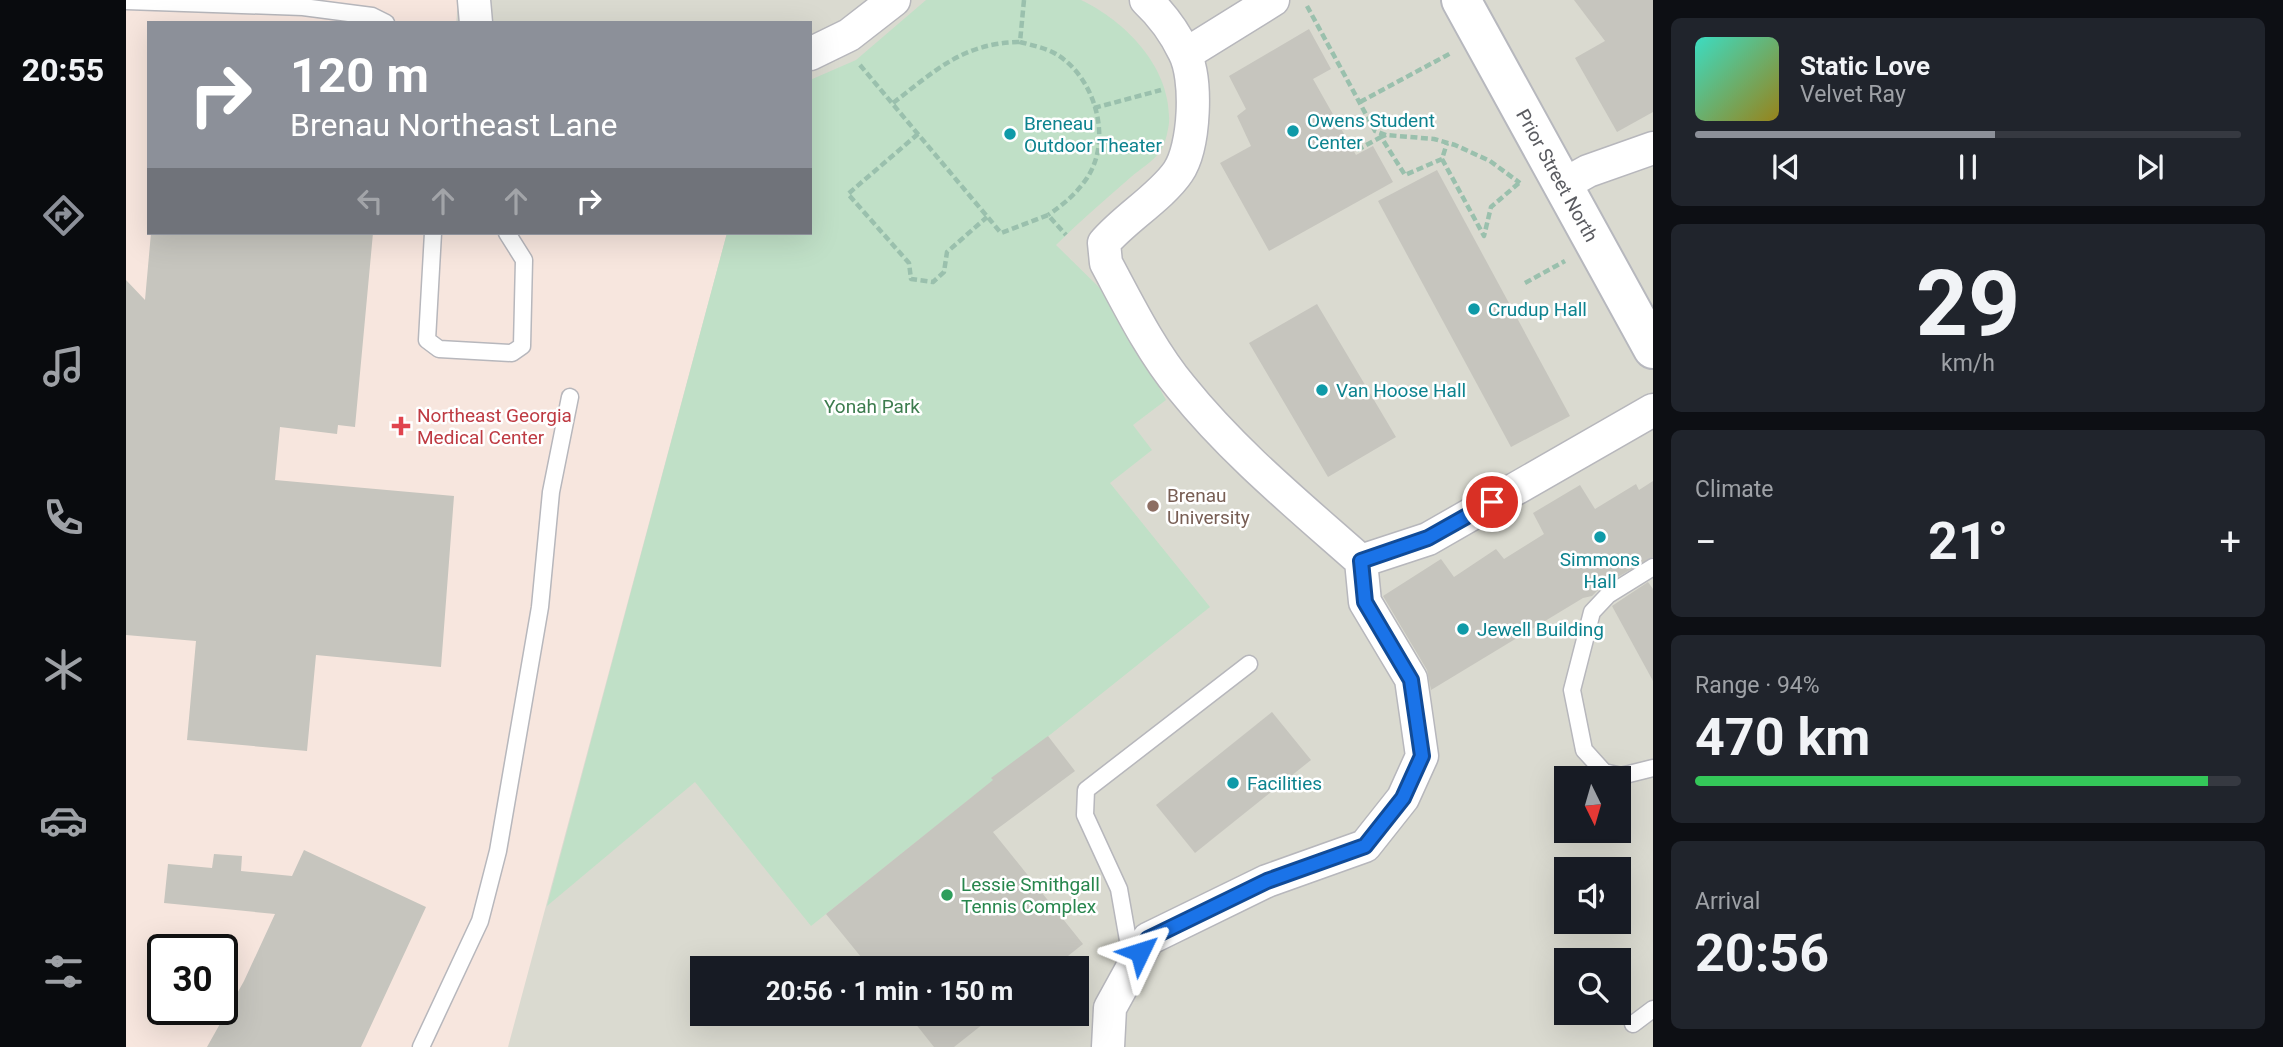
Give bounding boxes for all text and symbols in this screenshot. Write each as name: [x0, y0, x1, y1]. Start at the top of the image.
text: 120 m: [290, 47, 429, 104]
icon: right: [175, 49, 266, 140]
text: 20:55: [22, 51, 104, 89]
text: Static Love: [1800, 51, 1930, 81]
text: Velvet Ray: [1800, 81, 1906, 108]
street label: Prior Street North: [1511, 105, 1603, 246]
text: Brenau Northeast Lane: [290, 106, 617, 144]
place label: Owens Student Center: [1307, 109, 1435, 154]
place label: Breneau Outdoor Theater: [1024, 112, 1162, 157]
marker: Owens Student Center: [1285, 123, 1301, 139]
marker: Breneau Outdoor Theater: [1002, 126, 1018, 142]
icon: previous: [1767, 148, 1805, 186]
icon: pause: [1949, 148, 1987, 186]
icon: next: [2131, 148, 2169, 186]
icon: left: [351, 182, 389, 220]
icon: ahead: [424, 182, 462, 220]
icon: ahead: [497, 182, 535, 220]
icon: right: [570, 182, 608, 220]
icon: directions: [39, 191, 88, 240]
text: 29: [1916, 251, 2020, 357]
place label: Crudup Hall: [1488, 298, 1587, 321]
marker: Crudup Hall: [1466, 301, 1482, 317]
icon: music: [39, 342, 88, 391]
text: km/h: [1941, 350, 1995, 377]
place label: Van Hoose Hall: [1336, 379, 1466, 402]
marker: Van Hoose Hall: [1314, 382, 1330, 398]
park label: Yonah Park: [824, 395, 920, 418]
place label: Northeast Georgia Medical Center: [417, 404, 572, 449]
marker: Northeast Georgia Medical Center: [391, 416, 411, 436]
pin: [1462, 472, 1522, 532]
text: Climate: [1695, 476, 1774, 503]
icon: arrive: [1473, 483, 1511, 521]
place label: Brenau University: [1167, 484, 1250, 529]
icon: phone: [39, 493, 88, 542]
marker: Brenau University: [1145, 498, 1161, 514]
text: 21°: [1928, 511, 2008, 572]
text: −: [1695, 520, 1717, 564]
text: +: [2219, 520, 2241, 564]
marker: Simmons Hall: [1592, 529, 1608, 545]
place label: Simmons Hall: [1560, 548, 1640, 593]
place label: Jewell Building: [1477, 618, 1604, 641]
marker: Jewell Building: [1455, 621, 1471, 637]
icon: climate: [39, 645, 88, 694]
text: Range · 94%: [1695, 672, 1820, 699]
text: 470 km: [1695, 707, 1870, 768]
north arrow: [1554, 766, 1631, 844]
map controls: [1554, 766, 1631, 1025]
place label: Facilities: [1247, 772, 1322, 795]
marker: Facilities: [1225, 775, 1241, 791]
icon: car: [39, 796, 88, 845]
button: sound: [1554, 857, 1631, 934]
place label: Lessie Smithgall Tennis Complex: [961, 873, 1100, 918]
marker: Lessie Smithgall Tennis Complex: [939, 887, 955, 903]
text: Arrival: [1695, 888, 1760, 915]
position arrow: [1103, 915, 1177, 989]
text: 20:56: [1695, 923, 1829, 984]
speed limit sign: 30: [147, 934, 238, 1025]
icon: filters: [39, 947, 88, 996]
button: search: [1554, 948, 1631, 1025]
text: 20:56 · 1 min · 150 m: [766, 976, 1013, 1006]

